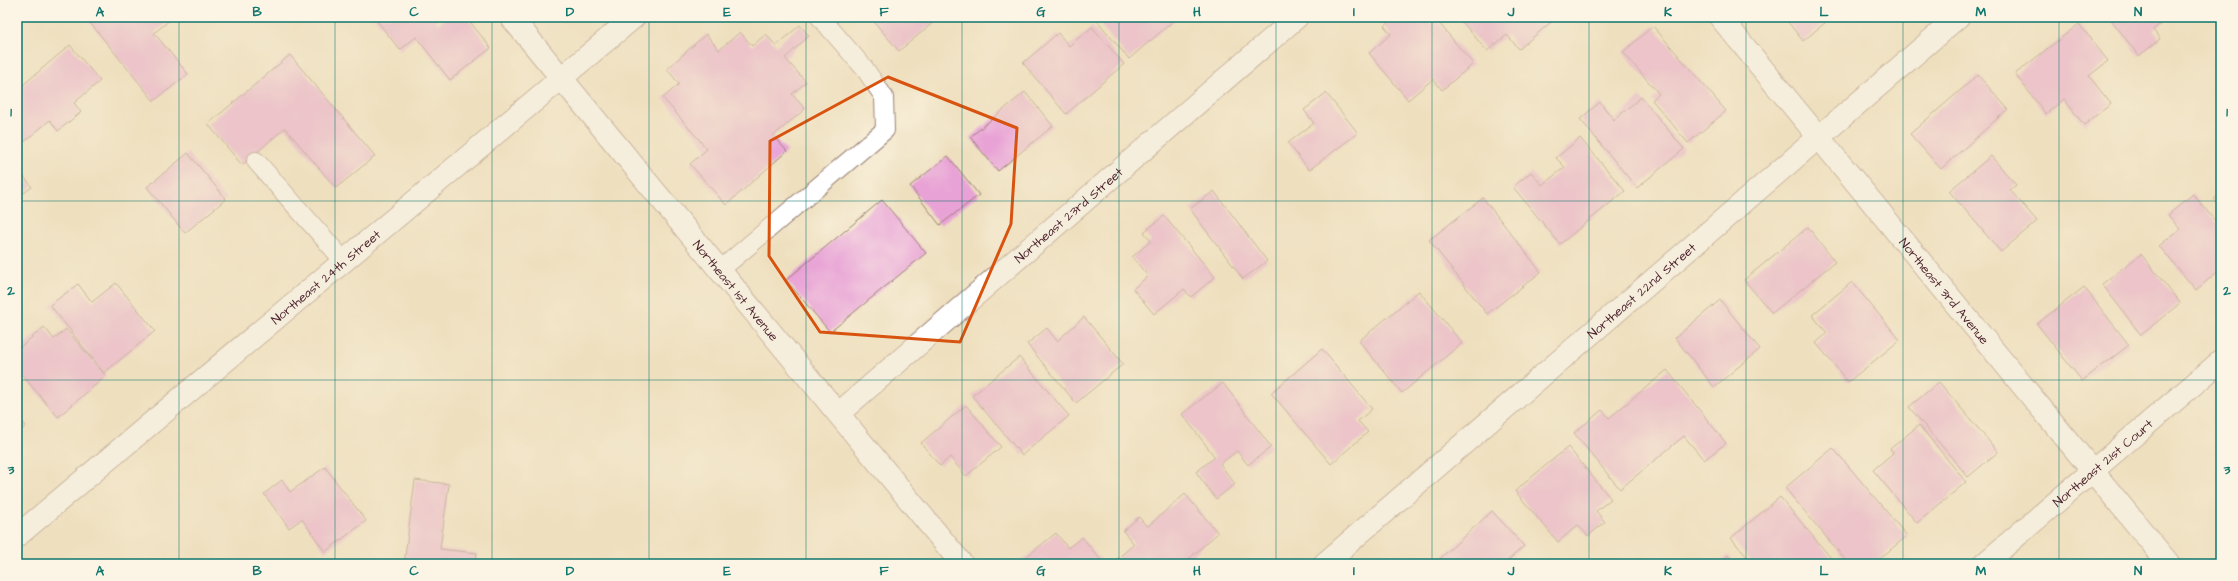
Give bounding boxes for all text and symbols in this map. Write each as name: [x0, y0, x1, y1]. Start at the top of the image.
text: A: [96, 3, 105, 21]
text: B: [252, 3, 262, 21]
text: C: [409, 3, 419, 21]
text: D: [566, 3, 575, 21]
text: E: [723, 3, 731, 21]
text: F: [879, 3, 889, 21]
text: G: [1036, 3, 1046, 21]
text: H: [1193, 3, 1201, 21]
text: I: [1353, 3, 1355, 21]
text: J: [1507, 3, 1515, 21]
text: K: [1664, 3, 1672, 21]
text: L: [1819, 3, 1829, 21]
text: M: [1976, 3, 1987, 21]
text: N: [2134, 3, 2142, 21]
text: 1: [10, 103, 12, 121]
text: 1: [2226, 103, 2228, 121]
street label: Northeast 23rd Street: [1011, 163, 1128, 268]
street label: Northeast 24th Street: [267, 225, 385, 329]
street label: Northeast 3rd Avenue: [1895, 234, 1993, 348]
street label: Northeast 1st Avenue: [688, 236, 782, 345]
street label: Northeast 22nd Street: [1584, 239, 1701, 343]
text: 2: [6, 282, 15, 300]
text: 2: [2222, 282, 2231, 300]
street label: Northeast 21st Court: [2049, 415, 2158, 511]
text: 3: [7, 461, 15, 479]
text: 3: [2223, 461, 2231, 479]
text: A: [96, 562, 105, 580]
text: B: [252, 562, 262, 580]
text: C: [409, 562, 419, 580]
text: D: [566, 562, 575, 580]
text: E: [723, 562, 731, 580]
text: F: [879, 562, 889, 580]
text: G: [1036, 562, 1046, 580]
text: H: [1193, 562, 1201, 580]
text: I: [1353, 562, 1355, 580]
text: J: [1507, 562, 1515, 580]
text: K: [1664, 562, 1672, 580]
text: L: [1819, 562, 1829, 580]
text: M: [1976, 562, 1987, 580]
text: N: [2134, 562, 2142, 580]

